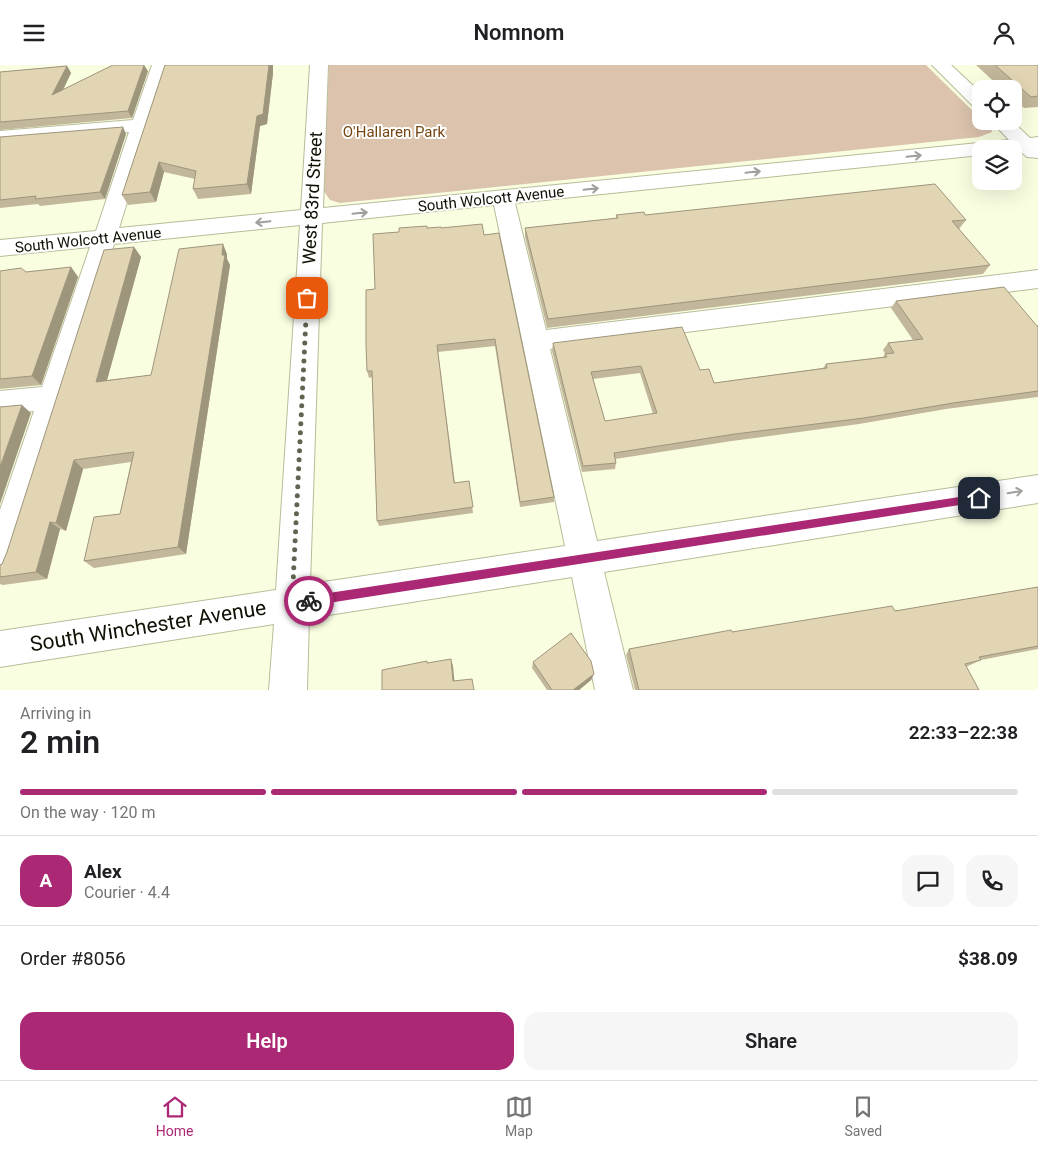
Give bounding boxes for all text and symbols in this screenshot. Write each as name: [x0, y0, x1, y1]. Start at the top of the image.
icon: menu: [20, 19, 48, 47]
icon: person: [990, 19, 1018, 47]
text: Nomnom: [474, 20, 564, 45]
map controls: [972, 80, 1022, 190]
button: locate: [972, 80, 1022, 130]
park label: O'Hallaren Park: [343, 123, 446, 141]
street label: West 83rd Street: [298, 131, 326, 265]
button: layers: [972, 140, 1022, 190]
one-way arrow: [906, 151, 922, 161]
one-way arrow: [745, 168, 761, 177]
street label: South Wolcott Avenue: [417, 182, 565, 216]
one-way arrow: [583, 184, 599, 194]
one-way arrow: [352, 208, 368, 217]
one-way arrow: [255, 217, 271, 227]
street label: South Wolcott Avenue: [14, 223, 162, 257]
pin: [286, 277, 328, 319]
icon: bag: [293, 284, 321, 312]
pin: [958, 477, 1000, 519]
icon: home: [965, 484, 993, 512]
one-way arrow: [1007, 487, 1023, 497]
courier: [284, 576, 334, 626]
icon: bike: [295, 587, 323, 615]
street label: South Winchester Avenue: [28, 595, 268, 657]
text: Arriving in: [20, 704, 91, 723]
text: 22:33–22:38: [909, 721, 1018, 744]
text: 2 min: [20, 723, 100, 761]
text: On the way · 120 m: [20, 803, 156, 822]
button: chat: [902, 855, 954, 907]
button: phone: [966, 855, 1018, 907]
text: Alex: [84, 860, 122, 883]
text: A: [40, 869, 52, 892]
text: Courier · 4.4: [84, 883, 170, 902]
text: Order #8056: [20, 947, 126, 970]
text: $38.09: [958, 947, 1018, 970]
button: Help: [20, 1012, 514, 1070]
button: Share: [524, 1012, 1018, 1070]
tab: Home: [156, 1093, 193, 1139]
tab: Map: [505, 1093, 533, 1139]
tab: Saved: [844, 1093, 882, 1139]

